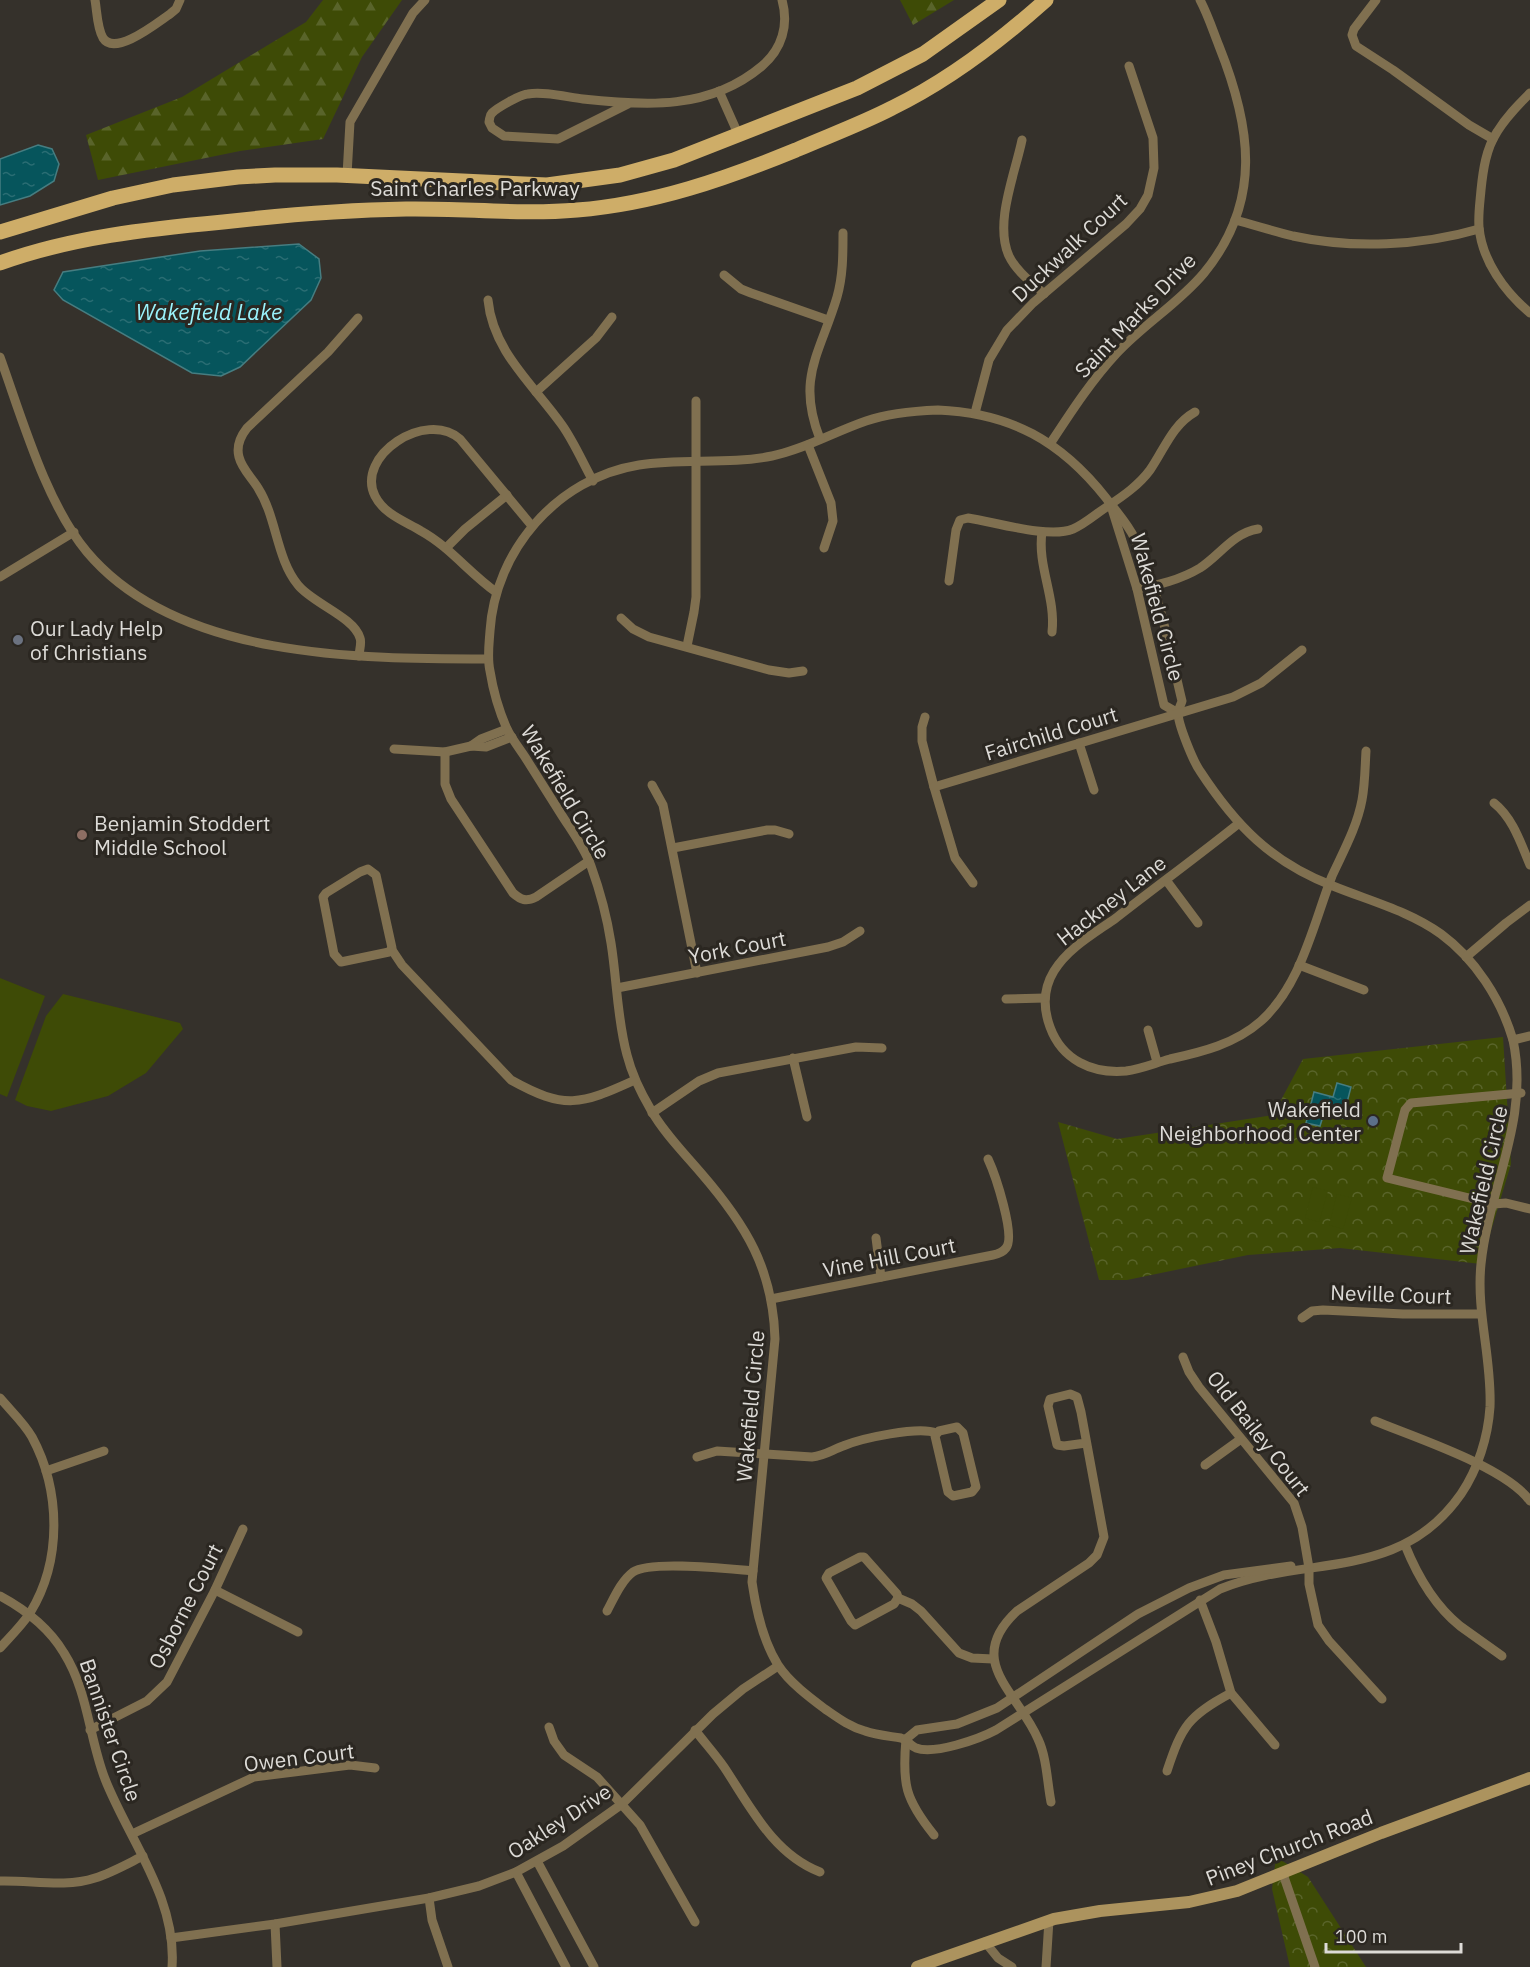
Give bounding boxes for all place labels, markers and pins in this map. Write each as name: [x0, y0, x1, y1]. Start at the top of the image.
place label: Our Lady Help of Christians: [30, 614, 163, 666]
marker: Our Lady Help of Christians: [11, 633, 25, 647]
place label: Benjamin Stoddert Middle School: [94, 809, 270, 861]
marker: Benjamin Stoddert Middle School: [75, 828, 89, 842]
place label: Wakefield Neighborhood Center: [1159, 1095, 1361, 1147]
marker: Wakefield Neighborhood Center: [1366, 1114, 1380, 1128]

